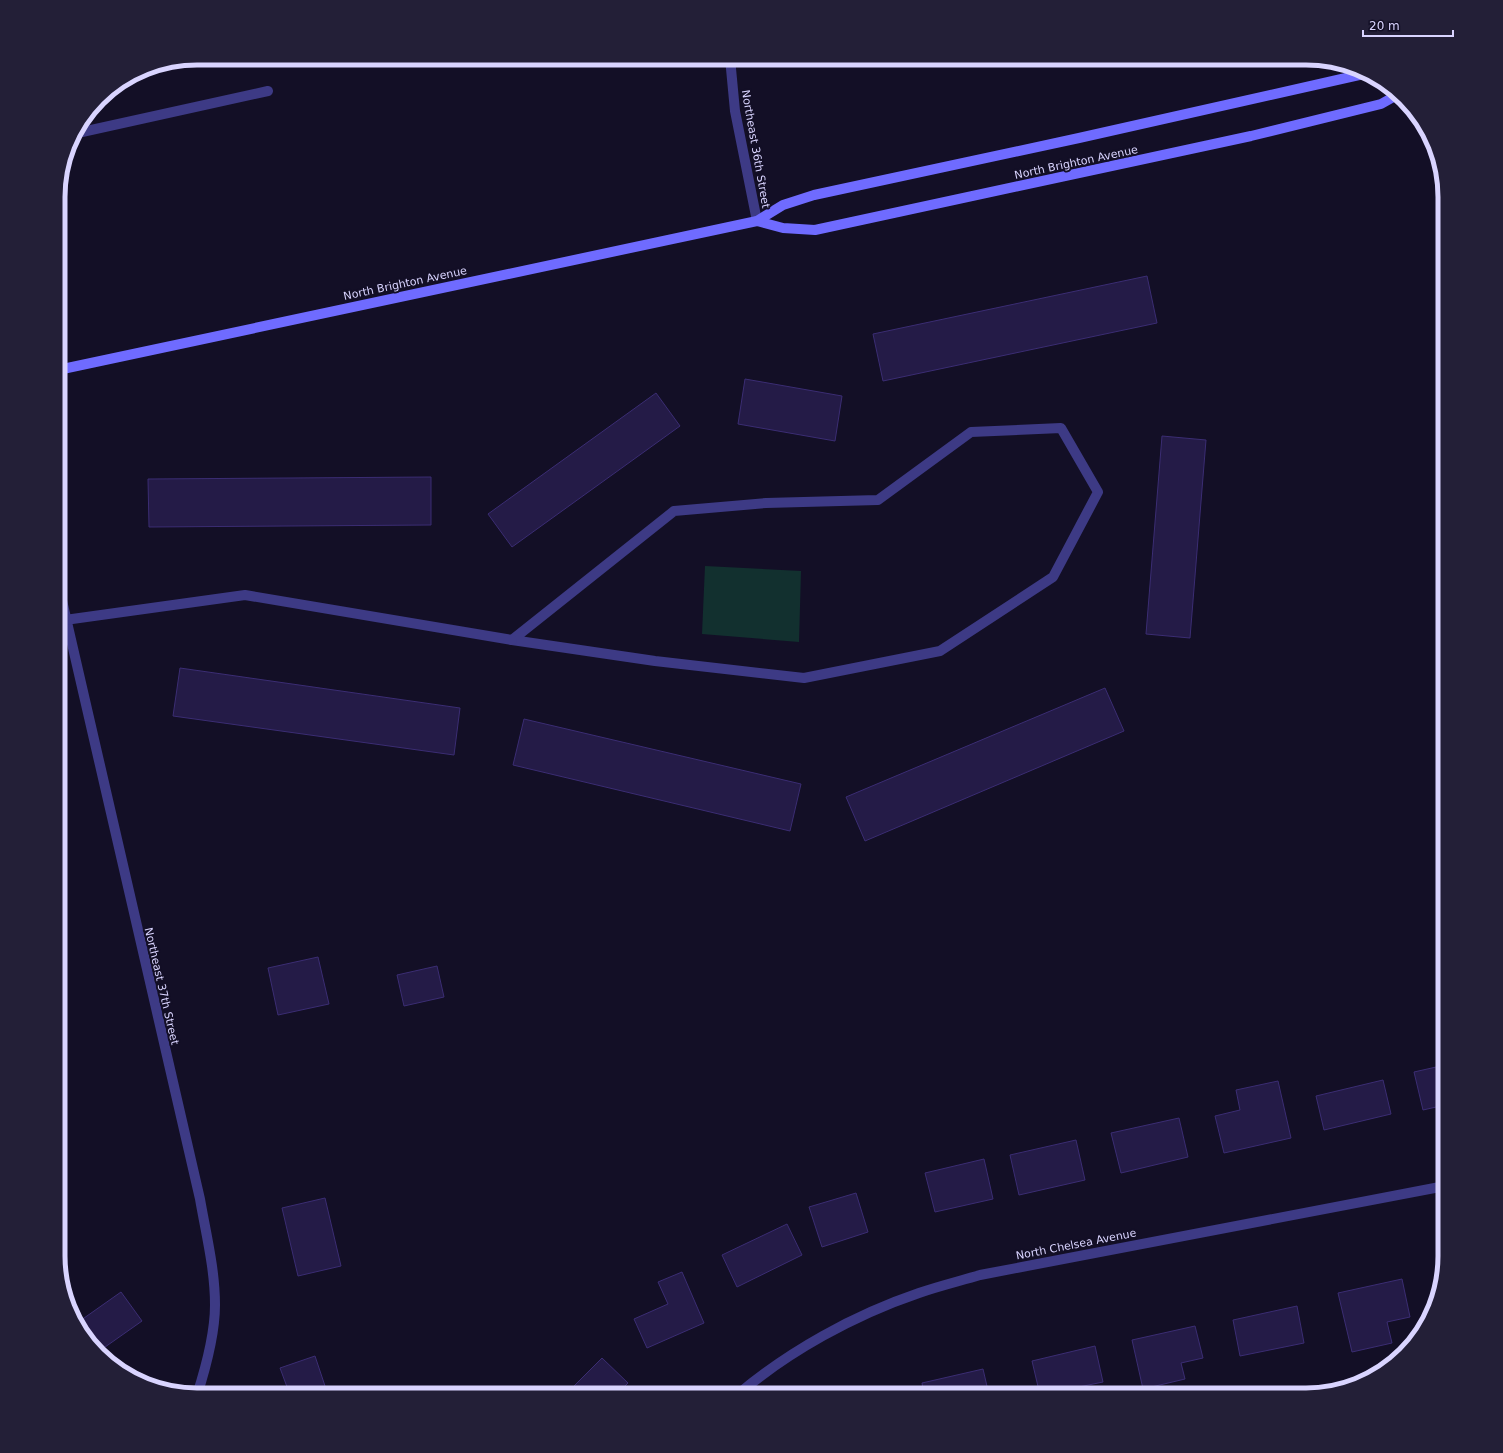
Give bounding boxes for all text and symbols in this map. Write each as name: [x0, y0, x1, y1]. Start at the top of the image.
scale bar: [1363, 12, 1453, 38]
text: 20 m: [1369, 19, 1400, 33]
street label: Northeast 36th Street: [739, 89, 772, 210]
street label: North Brighton Avenue: [1013, 143, 1139, 182]
street label: North Brighton Avenue: [342, 264, 468, 303]
street label: Northeast 37th Street: [142, 926, 181, 1047]
street label: North Chelsea Avenue: [1015, 1226, 1138, 1263]

